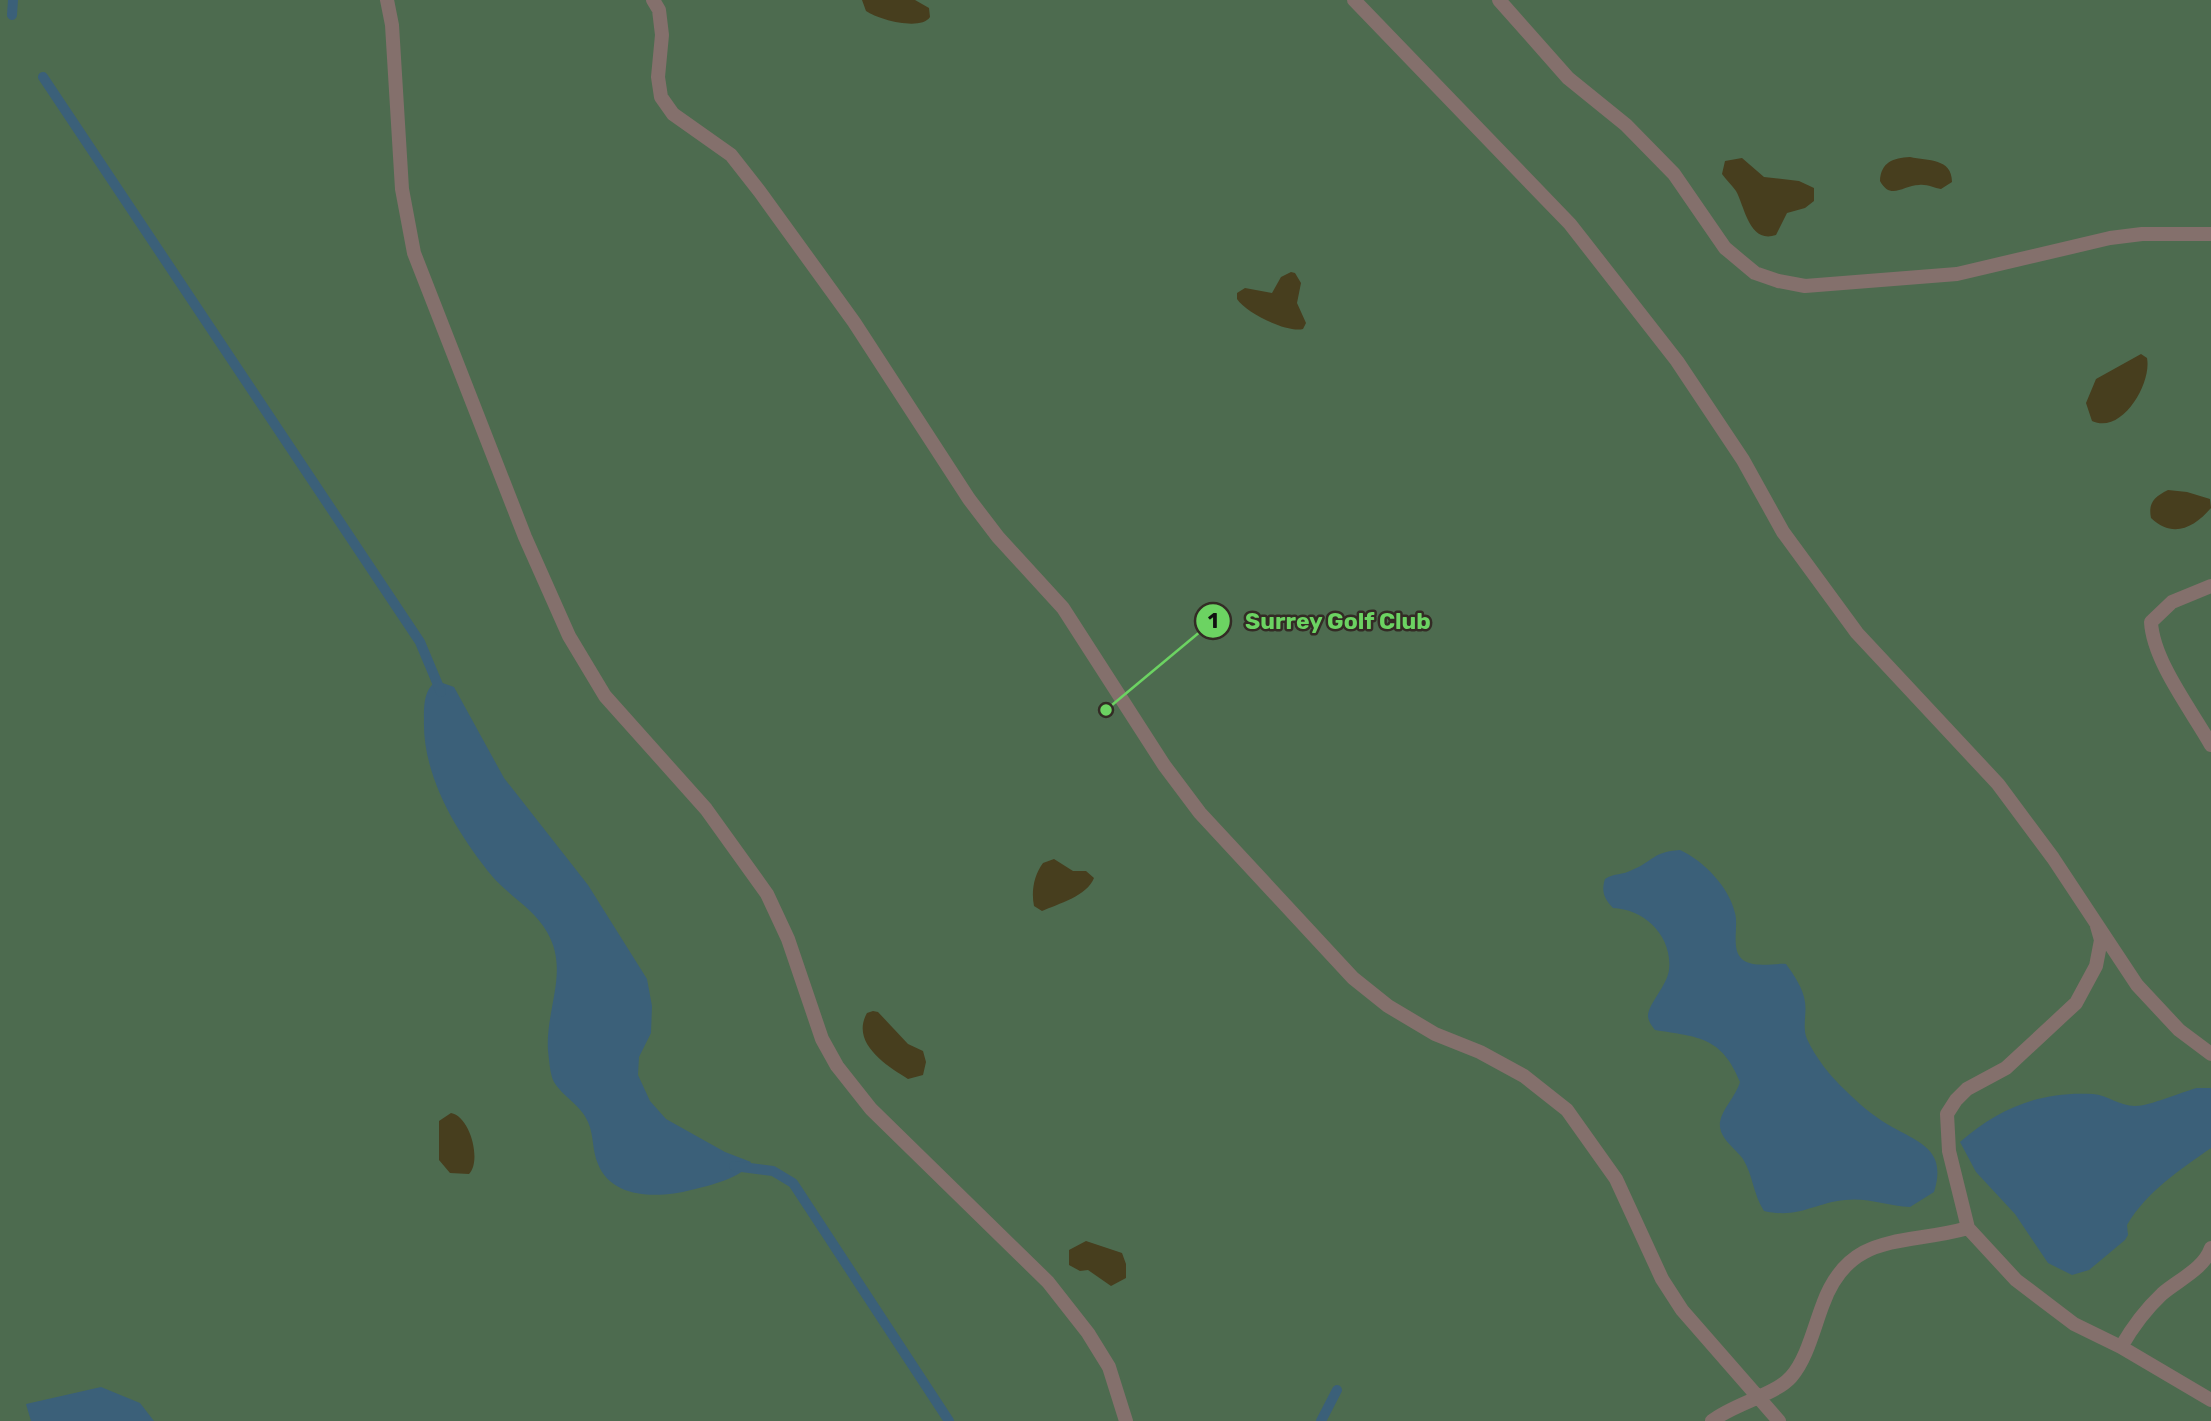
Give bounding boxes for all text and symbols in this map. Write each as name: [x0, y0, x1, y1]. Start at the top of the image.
callout: Surrey Golf Club: [1195, 599, 1445, 643]
text: Surrey Golf Club: [1245, 607, 1431, 635]
text: 1: [1208, 608, 1218, 633]

